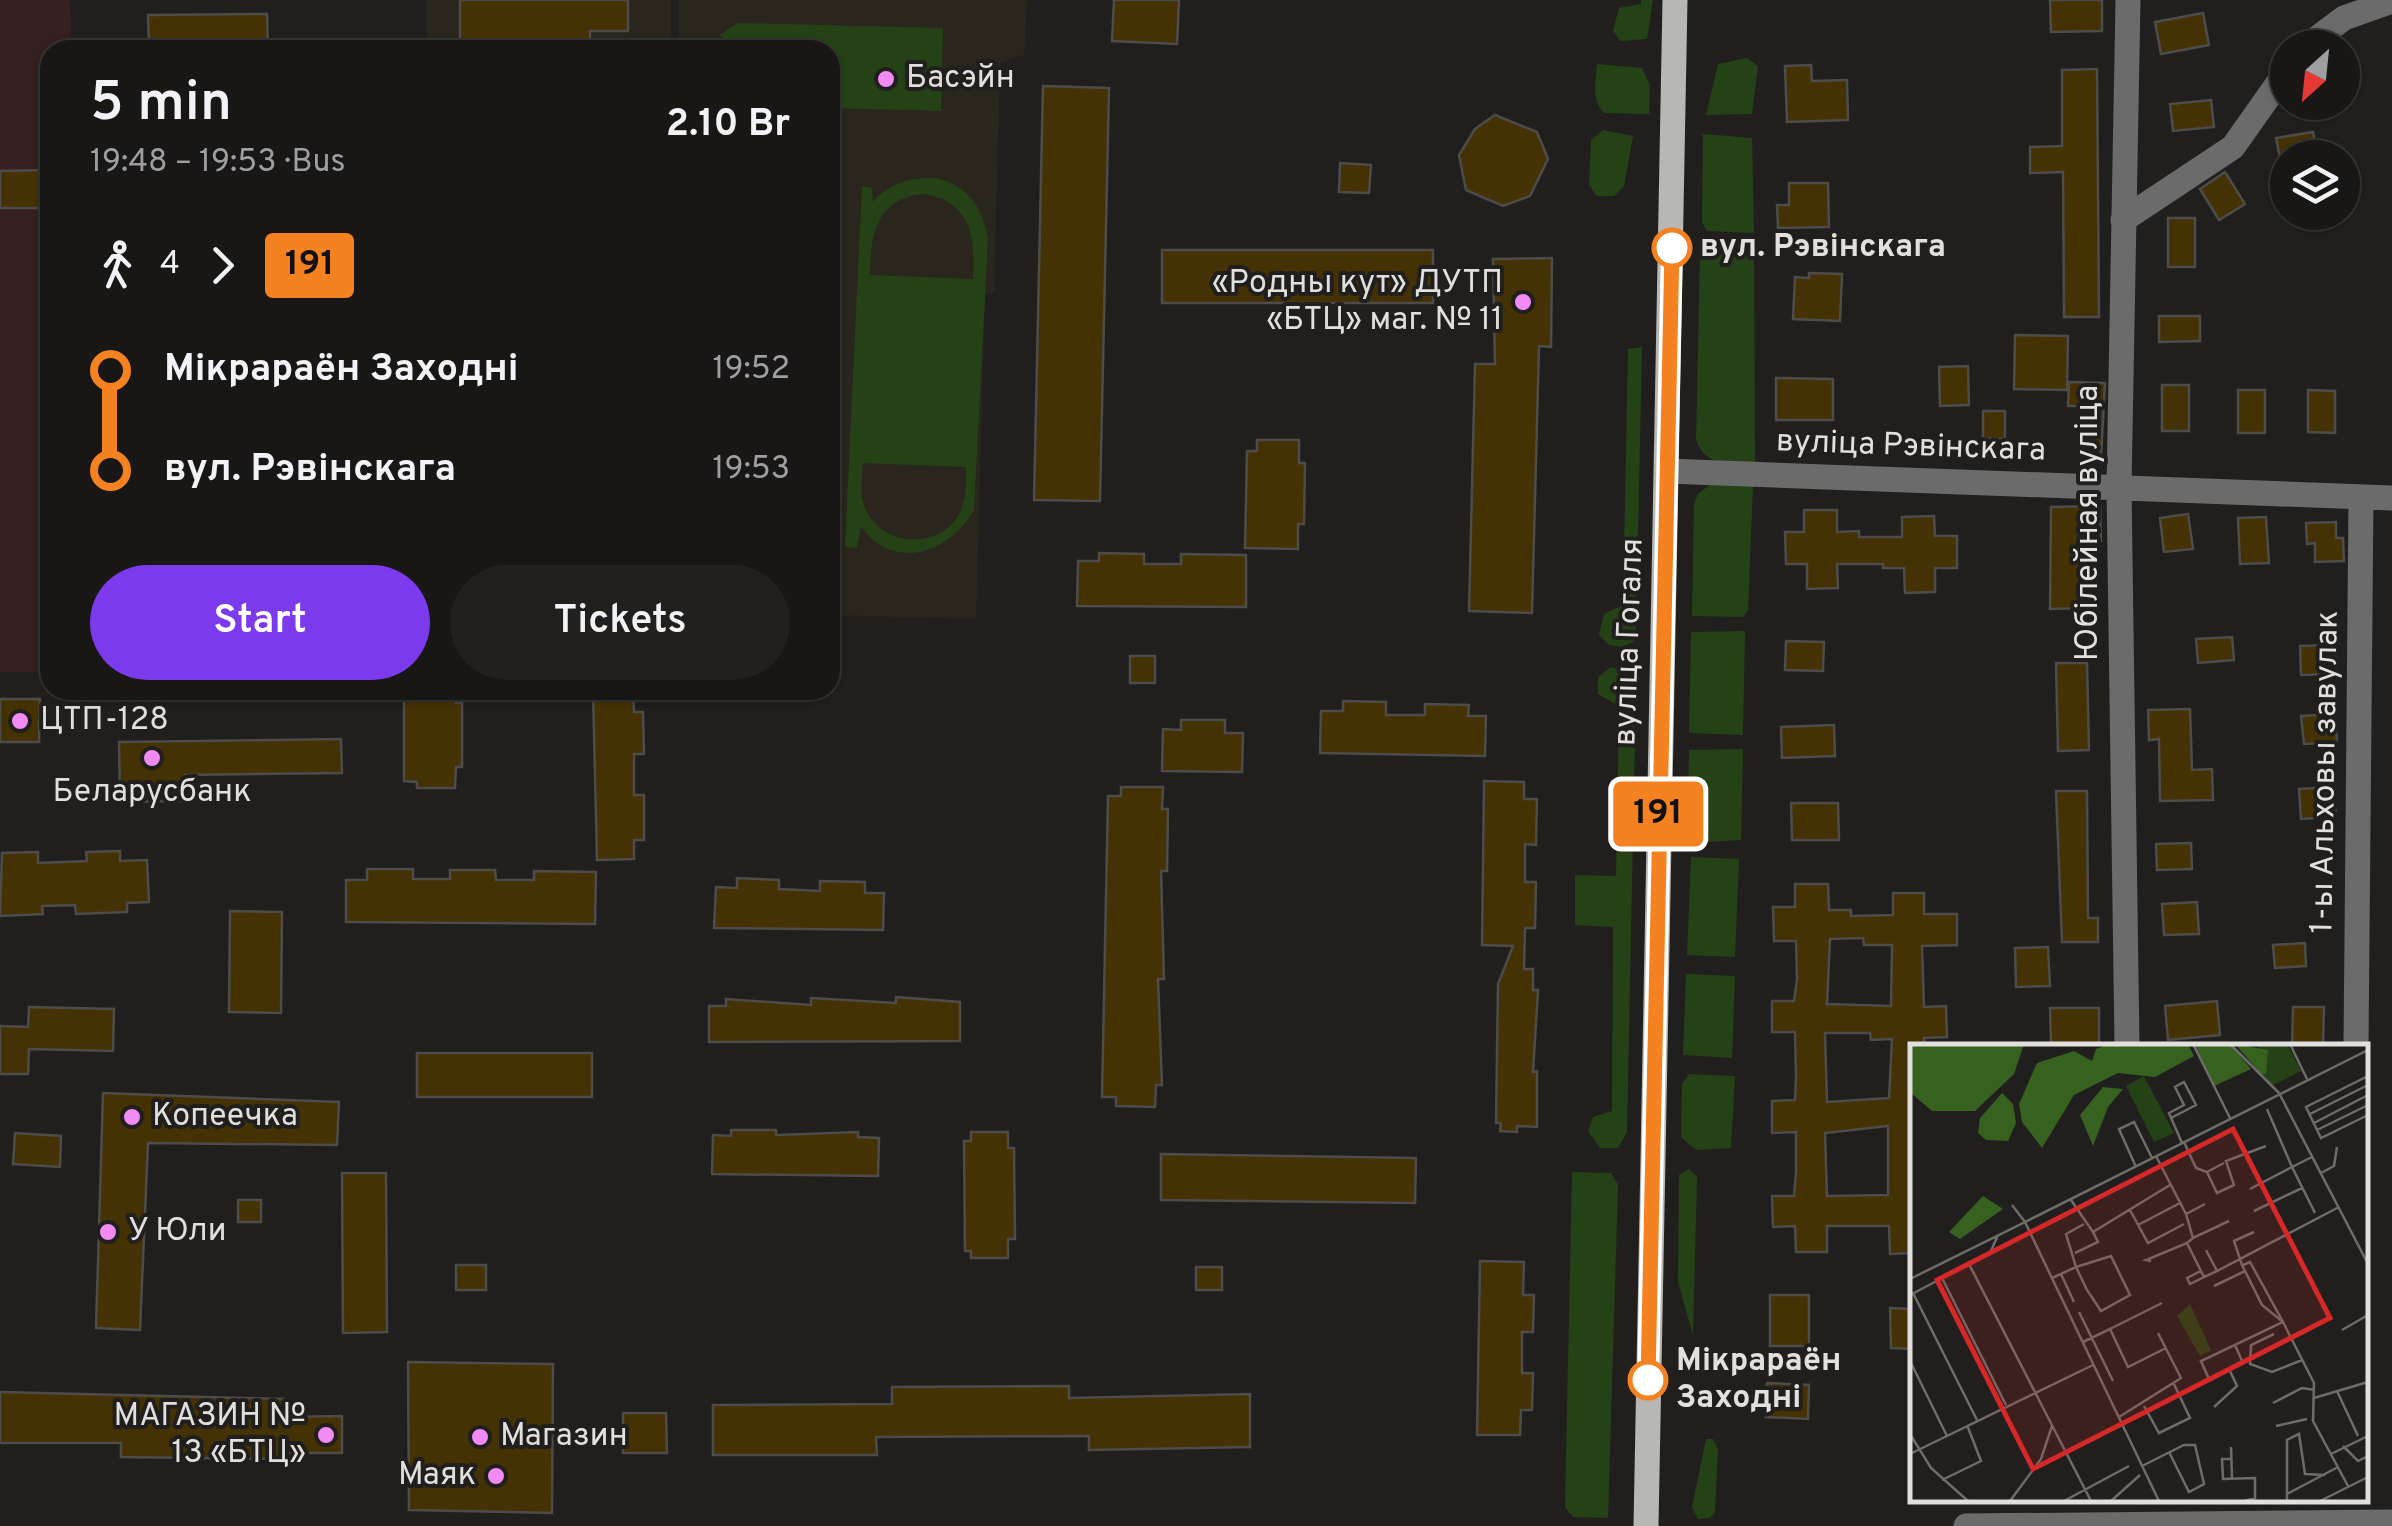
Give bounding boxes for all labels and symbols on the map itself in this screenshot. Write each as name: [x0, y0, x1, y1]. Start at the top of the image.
north arrow: [2270, 30, 2360, 120]
place label: Басэйн: [906, 59, 1015, 99]
marker: Басэйн: [875, 68, 897, 90]
place label: вул. Рэвінскага: [1700, 228, 1946, 268]
marker: вул. Рэвінскага: [1653, 229, 1691, 267]
place label: «Родны кут» ДУТП «БТЦ» маг. № 11: [1212, 264, 1503, 341]
marker: «Родны кут» ДУТП «БТЦ» маг. № 11: [1512, 291, 1534, 313]
street label: Юбілейная вуліца: [2069, 385, 2109, 661]
street label: вуліца Рэвінскага: [1775, 422, 2047, 472]
street label: вуліца Гогаля: [1606, 537, 1654, 747]
street label: 1-ы Альховы завулак: [2303, 610, 2349, 934]
place label: ЦТП-128: [40, 701, 169, 741]
marker: ЦТП-128: [9, 710, 31, 732]
marker: Беларусбанк: [141, 747, 163, 769]
place label: Беларусбанк: [53, 773, 251, 813]
line badge: 191: [1600, 782, 1716, 846]
inset map: [1910, 1044, 2367, 1501]
place label: Копеечка: [152, 1097, 298, 1137]
marker: Копеечка: [121, 1106, 143, 1128]
place label: У Юли: [128, 1212, 227, 1252]
marker: У Юли: [97, 1221, 119, 1243]
place label: Мікрараён Заходні: [1676, 1342, 1841, 1419]
marker: Мікрараён Заходні: [1629, 1361, 1667, 1399]
place label: МАГАЗИН № 13 «БТЦ»: [114, 1397, 306, 1474]
place label: Магазин: [500, 1417, 628, 1457]
marker: МАГАЗИН № 13 «БТЦ»: [315, 1424, 337, 1446]
marker: Магазин: [469, 1426, 491, 1448]
place label: Маяк: [398, 1456, 476, 1496]
marker: Маяк: [485, 1465, 507, 1487]

